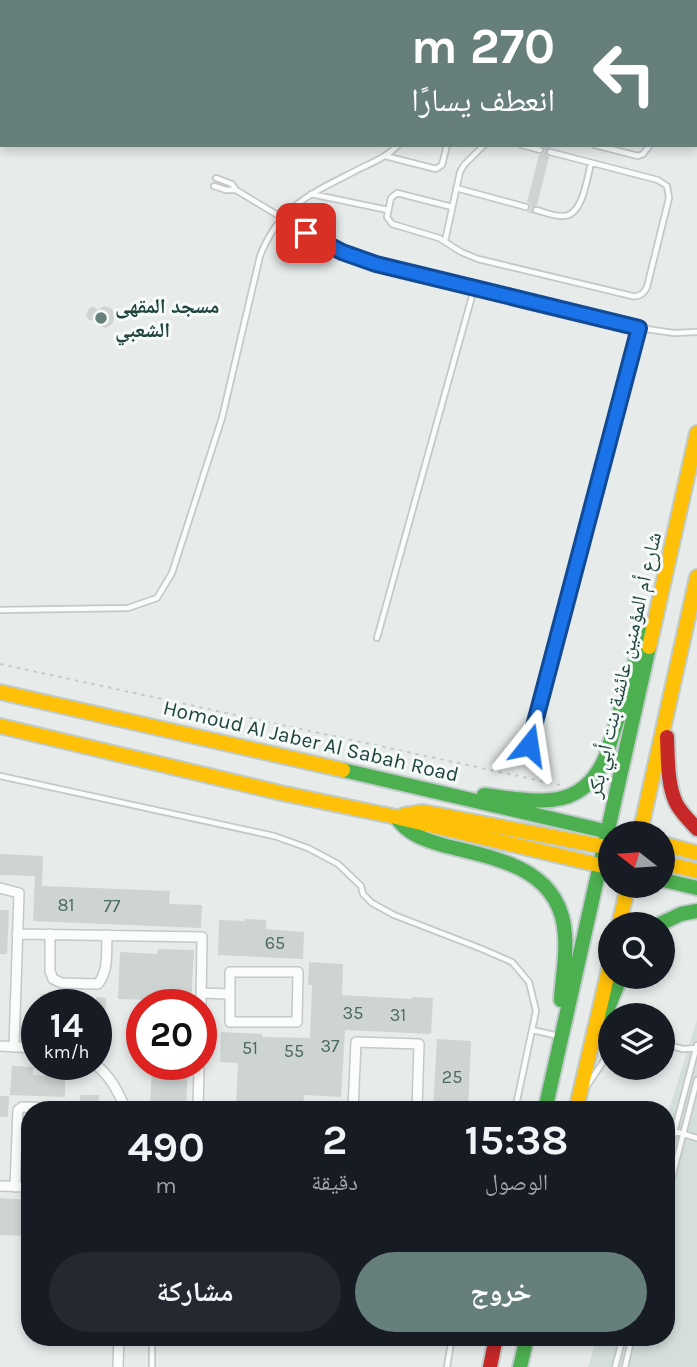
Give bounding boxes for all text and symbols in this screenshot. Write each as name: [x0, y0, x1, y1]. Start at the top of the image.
text: 270 m: [411, 18, 555, 75]
icon: left: [579, 28, 670, 119]
text: انعطف يسارًا: [411, 82, 555, 119]
pin: [276, 203, 336, 263]
icon: arrive: [287, 214, 325, 252]
place label: مسجد المقهى الشعبي: [115, 294, 220, 346]
marker: مسجد المقهى الشعبي: [93, 310, 109, 326]
street label: شارع أم المؤمنين عائشة بنت أبي بكر: [581, 530, 670, 802]
street label: Homoud Al Jaber Al Sabah Road: [161, 695, 461, 787]
position arrow: [492, 708, 566, 782]
north arrow: [598, 821, 676, 898]
map controls: [598, 821, 675, 1080]
house number: 81: [57, 894, 75, 916]
house number: 77: [104, 895, 121, 917]
button: search: [598, 912, 675, 989]
house number: 65: [265, 932, 285, 954]
speed limit sign: 20: [126, 989, 217, 1080]
house number: 35: [343, 1002, 363, 1024]
button: layers: [598, 1003, 675, 1080]
house number: 31: [390, 1004, 406, 1026]
text: 14: [50, 1005, 83, 1046]
house number: 37: [320, 1035, 340, 1057]
house number: 51: [242, 1037, 258, 1059]
house number: 55: [284, 1040, 304, 1062]
text: km/h: [44, 1041, 89, 1063]
house number: 25: [442, 1066, 462, 1088]
text: 2: [322, 1115, 347, 1165]
text: 15:38: [464, 1115, 569, 1165]
text: 490: [128, 1122, 205, 1172]
text: دقيقة: [311, 1169, 358, 1196]
text: الوصول: [485, 1169, 548, 1196]
text: m: [155, 1172, 177, 1199]
button: مشاركة: [49, 1252, 341, 1332]
button: خروج: [355, 1252, 647, 1332]

